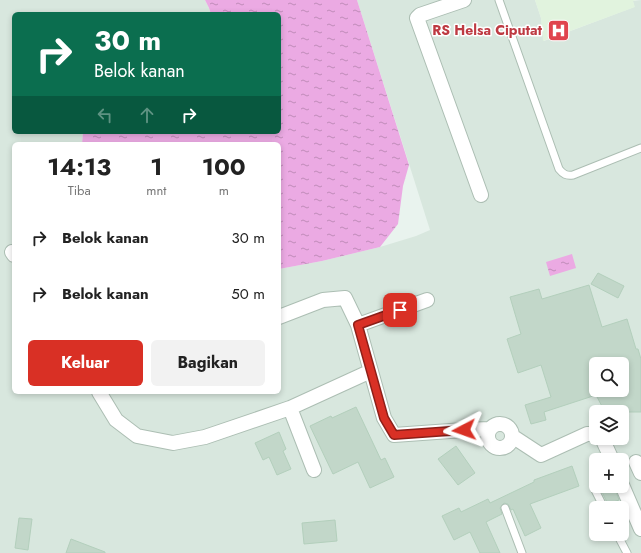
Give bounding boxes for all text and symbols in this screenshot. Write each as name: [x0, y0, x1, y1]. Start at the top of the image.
hospital icon: RS Helsa Ciputat: [545, 17, 571, 43]
text: 30 m: [94, 20, 161, 61]
place label: RS Helsa Ciputat: [432, 20, 543, 40]
icon: right: [28, 28, 80, 80]
text: Belok kanan: [94, 58, 185, 84]
icon: left: [94, 104, 116, 126]
icon: ahead: [136, 104, 158, 126]
icon: right: [178, 104, 200, 126]
text: 14:13: [47, 149, 111, 184]
text: 1: [150, 149, 163, 184]
text: 100: [202, 149, 246, 184]
text: Tiba: [68, 181, 91, 200]
text: mnt: [146, 181, 166, 200]
text: m: [219, 181, 229, 200]
icon: right: [28, 227, 50, 249]
text: Belok kanan: [62, 227, 149, 249]
text: 30 m: [232, 227, 265, 249]
icon: right: [28, 283, 50, 305]
text: Belok kanan: [62, 283, 149, 305]
text: 50 m: [231, 283, 265, 305]
pin: [383, 293, 417, 327]
icon: arrive: [389, 299, 411, 321]
button: Keluar: [28, 340, 143, 386]
button: Bagikan: [151, 340, 265, 386]
map controls: [589, 357, 629, 541]
button: search: [589, 357, 629, 397]
button: layers: [589, 405, 629, 445]
position arrow: [443, 409, 485, 451]
button: +: [589, 453, 629, 493]
button: −: [589, 501, 629, 541]

